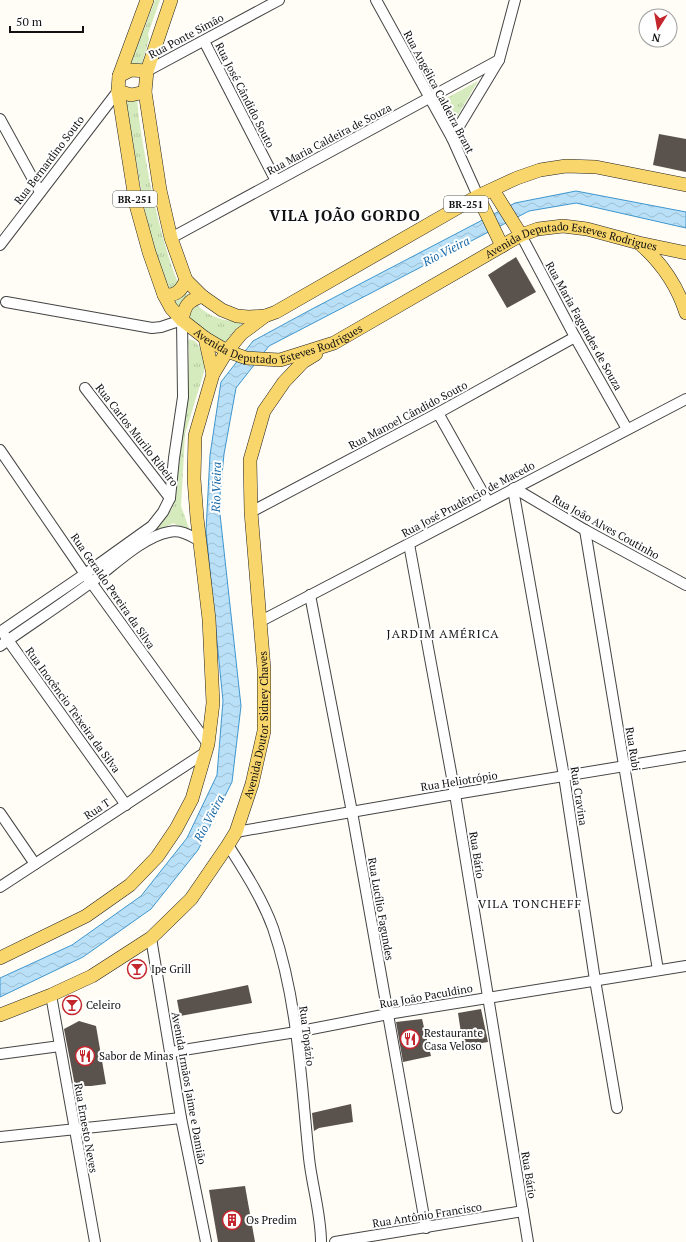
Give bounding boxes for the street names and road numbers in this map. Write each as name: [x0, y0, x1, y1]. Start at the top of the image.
street label: Rua Ponte Simão: [146, 10, 226, 62]
street label: Rua Angélica Caldeira Brant: [401, 28, 477, 156]
street label: Rua José Cândido Souto: [212, 40, 278, 150]
street label: Rua Maria Caldeira de Souza: [264, 100, 394, 178]
street label: Rua Bernardino Souto: [11, 113, 87, 207]
road number: BR-251: [113, 191, 157, 207]
road number: BR-251: [444, 196, 488, 212]
street label: Avenida Deputado Esteves Rodrigues: [482, 242, 662, 264]
street label: Rua Maria Fagundes de Souza: [543, 259, 626, 393]
street label: Avenida Deputado Esteves Rodrigues: [188, 318, 368, 334]
street label: Rua Manoel Cândido Souto: [346, 378, 470, 452]
street label: Rua Carlos Murilo Ribeiro: [93, 381, 181, 489]
street label: Rua José Prudêncio de Macedo: [399, 458, 537, 540]
street label: Rua João Alves Coutinho: [550, 492, 662, 562]
street label: Rua Geraldo Pereira da Silva: [68, 531, 159, 652]
street label: Rua Inocêncio Teixeira da Silva: [23, 644, 124, 776]
street label: Avenida Doutor Sidney Chaves: [241, 650, 271, 801]
street label: Rua Rubi: [623, 726, 643, 772]
street label: Rua Cravina: [567, 766, 591, 827]
street label: Rua Heliotrópio: [420, 768, 498, 794]
street label: Rua T: [81, 795, 113, 823]
street label: Rua Bário: [466, 830, 488, 880]
street label: Rua Lucílio Fagundes: [365, 856, 397, 962]
street label: Rua João Paculdino: [378, 981, 474, 1011]
street label: Rua Topázio: [296, 1005, 318, 1067]
street label: Avenida Irmãos Jaime e Damião: [169, 1011, 209, 1165]
street label: Rua Ernesto Neves: [71, 1082, 101, 1174]
street label: Rua Bário: [518, 1150, 540, 1200]
street label: Rua Antônio Francisco: [371, 1199, 483, 1231]

